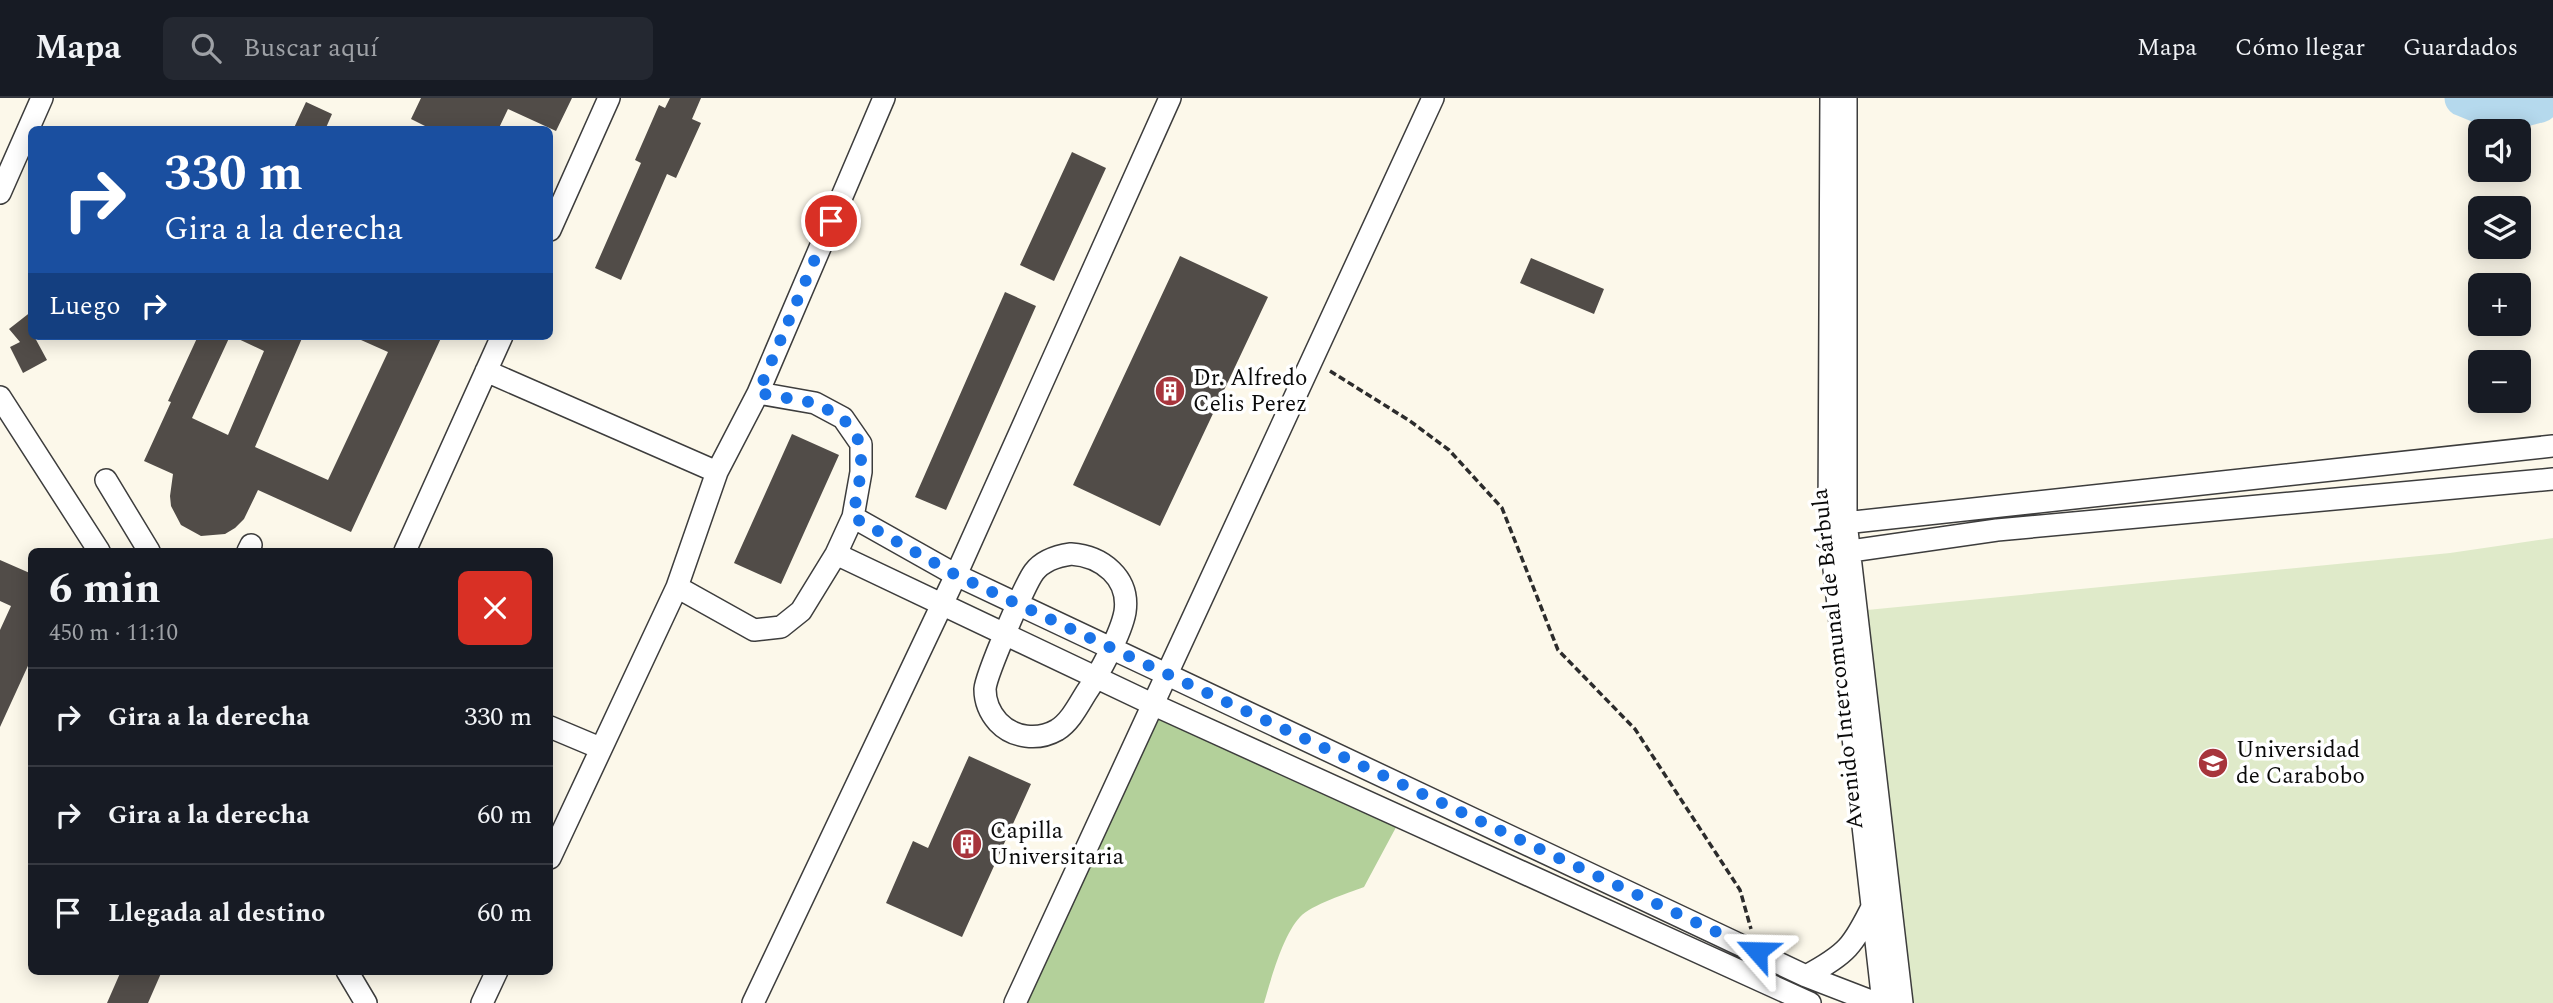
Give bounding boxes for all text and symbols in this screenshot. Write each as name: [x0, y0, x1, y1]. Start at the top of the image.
search box: [163, 17, 653, 80]
text: Mapa: [35, 23, 121, 73]
text: Buscar aquí: [243, 28, 378, 68]
icon: search: [187, 29, 225, 67]
text: Mapa: [2137, 30, 2197, 66]
text: Cómo llegar: [2235, 30, 2365, 66]
text: Guardados: [2403, 30, 2518, 66]
map controls: [2468, 119, 2531, 413]
button: sound: [2468, 119, 2531, 182]
text: 330 m: [164, 137, 303, 212]
icon: right: [49, 154, 140, 245]
pin: [801, 191, 861, 251]
button: layers: [2468, 196, 2531, 259]
icon: arrive: [812, 202, 850, 240]
text: Gira a la derecha: [164, 205, 403, 254]
button: +: [2468, 273, 2531, 336]
text: Luego: [49, 286, 121, 326]
icon: right: [135, 287, 173, 325]
button: −: [2468, 350, 2531, 413]
place label: Dr. Alfredo Celis Perez: [1193, 361, 1308, 422]
building icon: Dr. Alfredo Celis Perez: [1153, 374, 1187, 408]
street label: Avenido Intercomunal de Bárbula: [1803, 487, 1873, 831]
text: 6 min: [49, 558, 161, 621]
button: close: [458, 571, 532, 645]
text: 450 m · 11:10: [49, 616, 178, 651]
text: Gira a la derecha: [108, 697, 310, 737]
text: 330 m: [464, 697, 532, 737]
icon: right: [49, 698, 87, 736]
place label: Universidad de Carabobo: [2236, 733, 2365, 794]
school or university icon: Universidad de Carabobo: [2196, 746, 2230, 780]
text: Gira a la derecha: [108, 795, 310, 835]
text: 60 m: [477, 795, 532, 835]
icon: right: [49, 796, 87, 834]
place label: Capilla Universitaria: [990, 814, 1124, 875]
building icon: Capilla Universitaria: [950, 827, 984, 861]
text: Llegada al destino: [108, 893, 325, 933]
text: 60 m: [477, 893, 532, 933]
icon: arrive: [49, 894, 87, 932]
position arrow: [1720, 914, 1794, 988]

